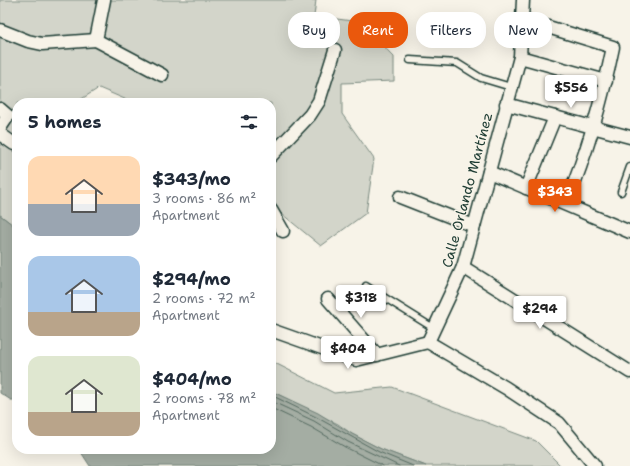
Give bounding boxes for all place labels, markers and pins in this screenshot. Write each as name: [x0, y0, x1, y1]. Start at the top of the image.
pin: $556: [547, 75, 595, 109]
pin: $343: [531, 179, 579, 213]
pin: $318: [337, 285, 385, 319]
pin: $294: [516, 296, 564, 330]
pin: $404: [324, 336, 372, 370]

